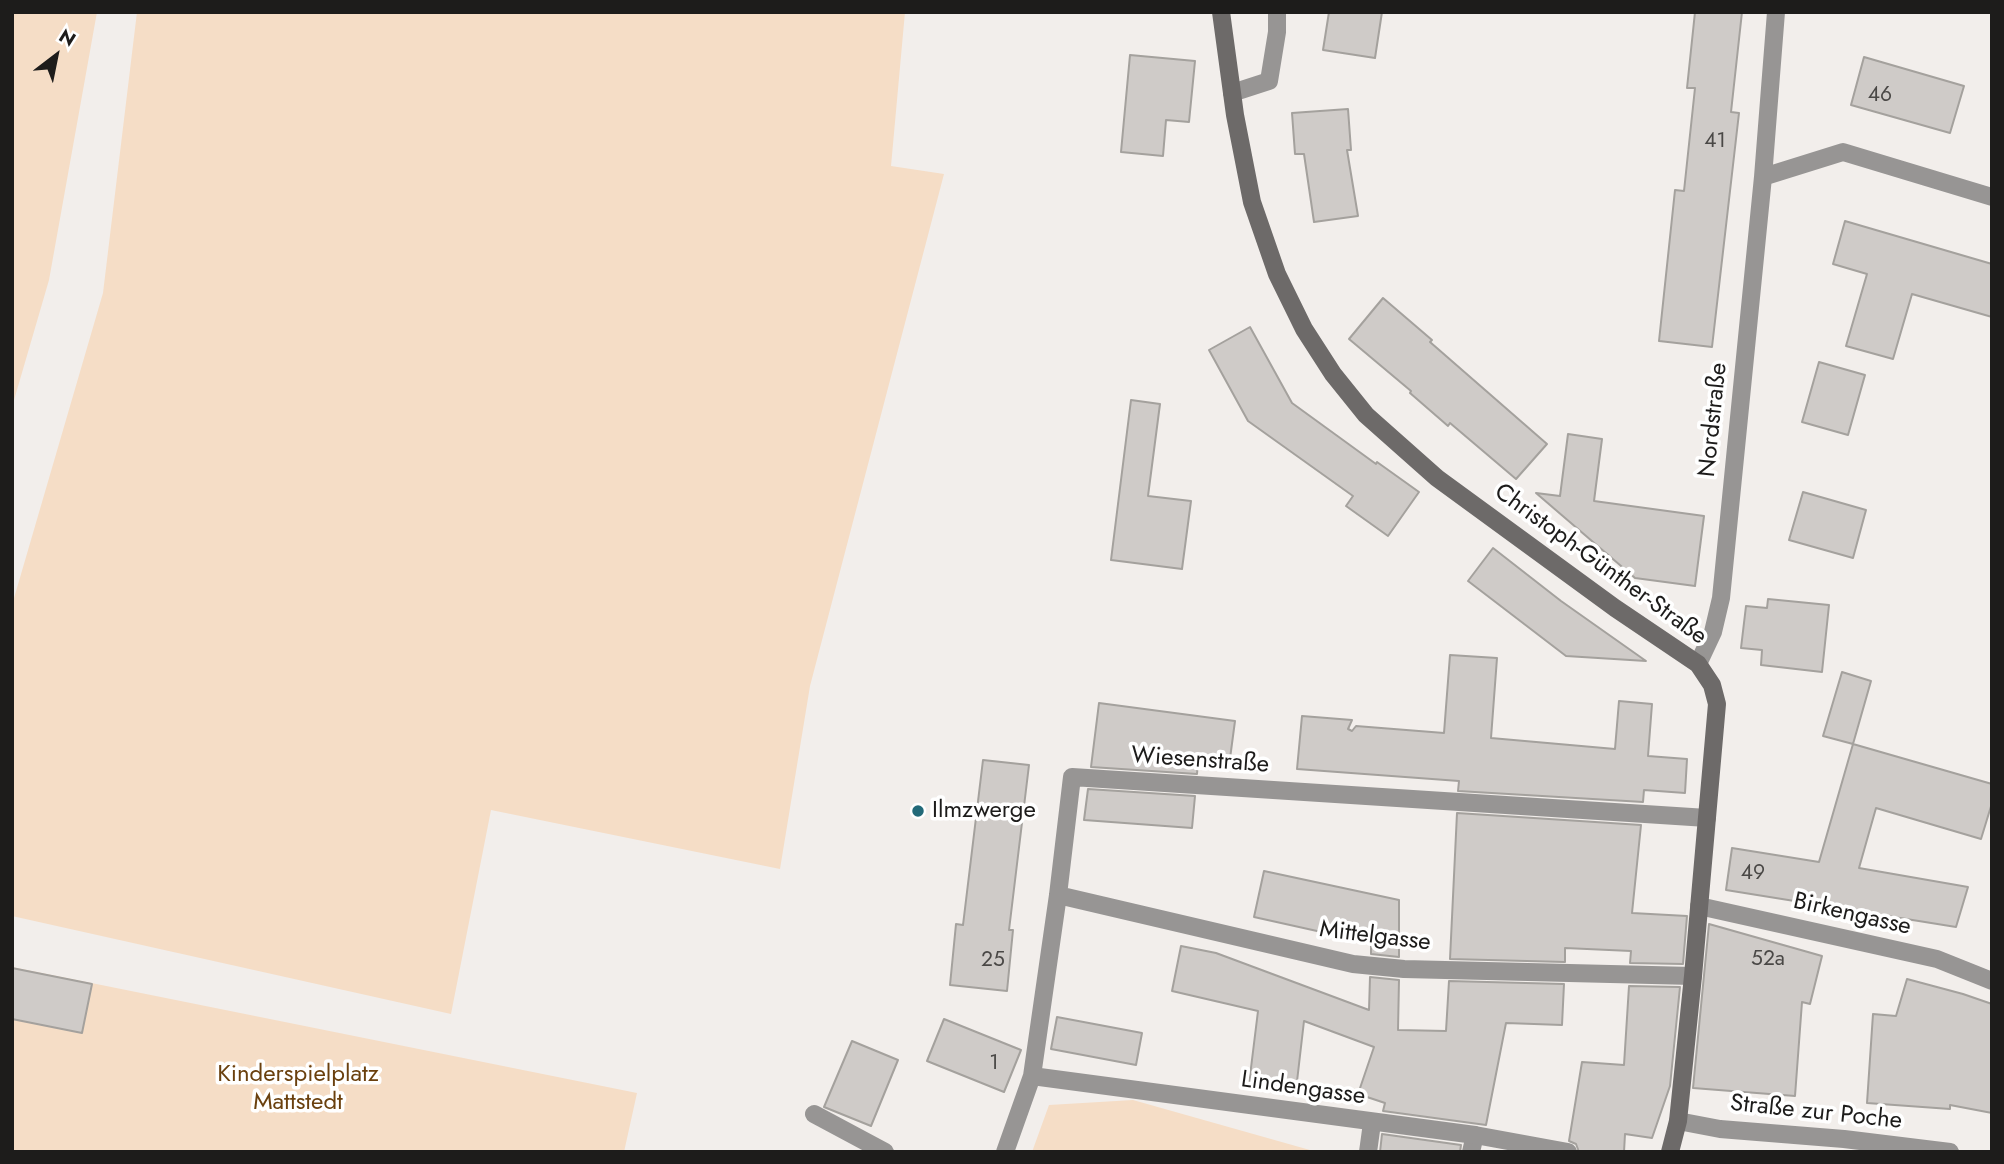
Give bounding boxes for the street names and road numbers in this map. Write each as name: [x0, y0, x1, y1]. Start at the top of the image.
street label: Nordstraße: [1694, 361, 1734, 479]
street label: Christoph-Günther-Straße: [1488, 478, 1712, 652]
street label: Wiesenstraße: [1130, 742, 1270, 780]
street label: Birkengasse: [1790, 887, 1914, 943]
street label: Mittelgasse: [1318, 916, 1432, 958]
street label: Lindengasse: [1239, 1066, 1367, 1112]
street label: Straße zur Poche: [1729, 1090, 1903, 1136]

